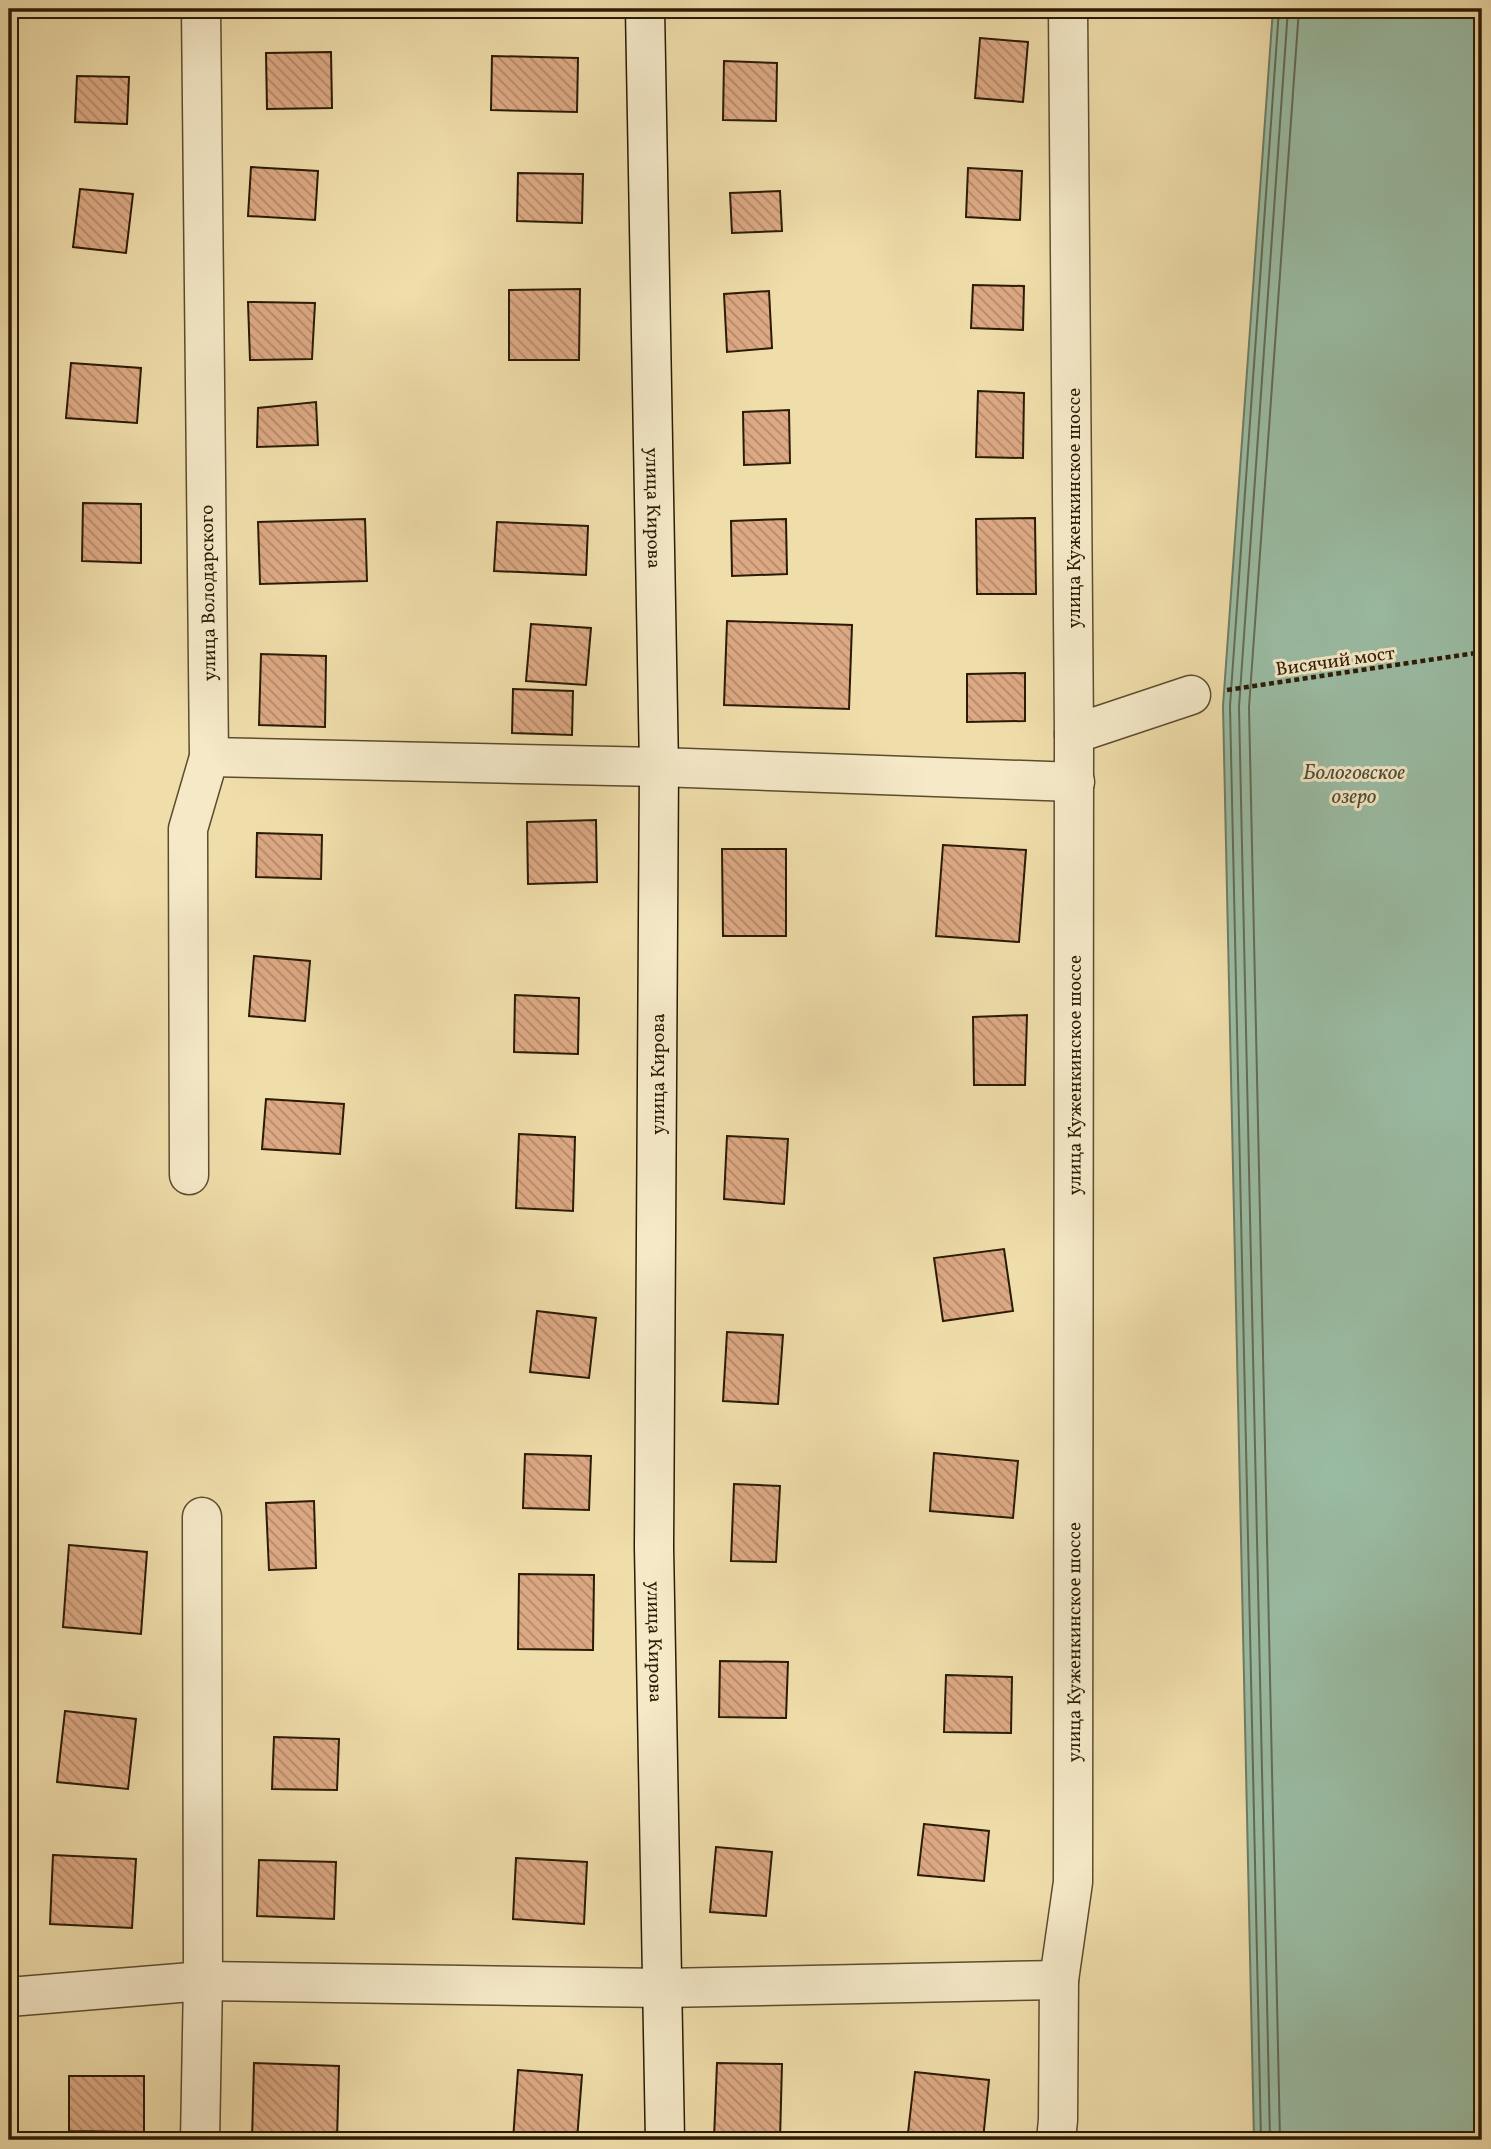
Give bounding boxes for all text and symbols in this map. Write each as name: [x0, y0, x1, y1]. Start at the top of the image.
street label: улица Куженкинское шоссе: [1062, 388, 1088, 628]
street label: улица Кирова: [638, 447, 666, 569]
street label: улица Володарского: [194, 505, 224, 681]
street label: Висячий мост: [1274, 641, 1397, 683]
water label: Бологовское озеро: [1303, 759, 1405, 812]
street label: улица Куженкинское шоссе: [1063, 955, 1089, 1195]
street label: улица Кирова: [646, 1013, 672, 1135]
street label: улица Куженкинское шоссе: [1062, 1522, 1088, 1762]
street label: улица Кирова: [640, 1581, 668, 1703]

